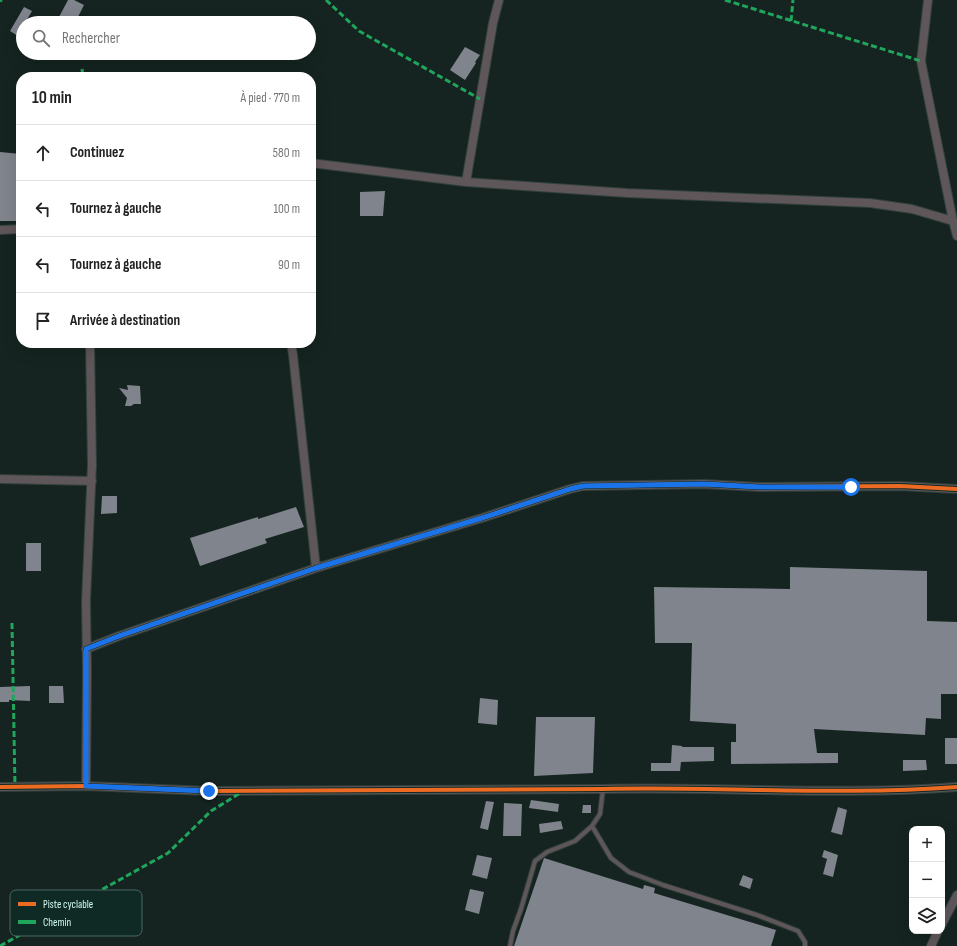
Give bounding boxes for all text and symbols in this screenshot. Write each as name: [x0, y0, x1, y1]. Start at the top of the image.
search box: [16, 16, 316, 60]
icon: search: [30, 27, 52, 49]
text: Rechercher: [62, 29, 120, 48]
text: 10 min: [32, 88, 72, 108]
text: À pied · 770 m: [241, 90, 300, 106]
icon: ahead: [32, 142, 54, 164]
text: Continuez: [70, 143, 124, 162]
text: 580 m: [273, 145, 300, 161]
icon: left: [32, 198, 54, 220]
text: Tournez à gauche: [70, 199, 161, 218]
text: 100 m: [273, 201, 300, 217]
icon: left: [32, 254, 54, 276]
text: Tournez à gauche: [70, 255, 161, 274]
text: 90 m: [278, 257, 300, 273]
icon: arrive: [32, 310, 54, 332]
text: Arrivée à destination: [70, 311, 180, 330]
route start: [842, 478, 860, 496]
route end: [200, 782, 218, 800]
map controls: [909, 826, 945, 934]
button: +: [909, 826, 945, 862]
button: −: [909, 862, 945, 898]
legend: [10, 890, 142, 936]
text: Piste cyclable: [43, 898, 93, 911]
button: layers: [909, 898, 945, 934]
text: Chemin: [43, 916, 72, 929]

